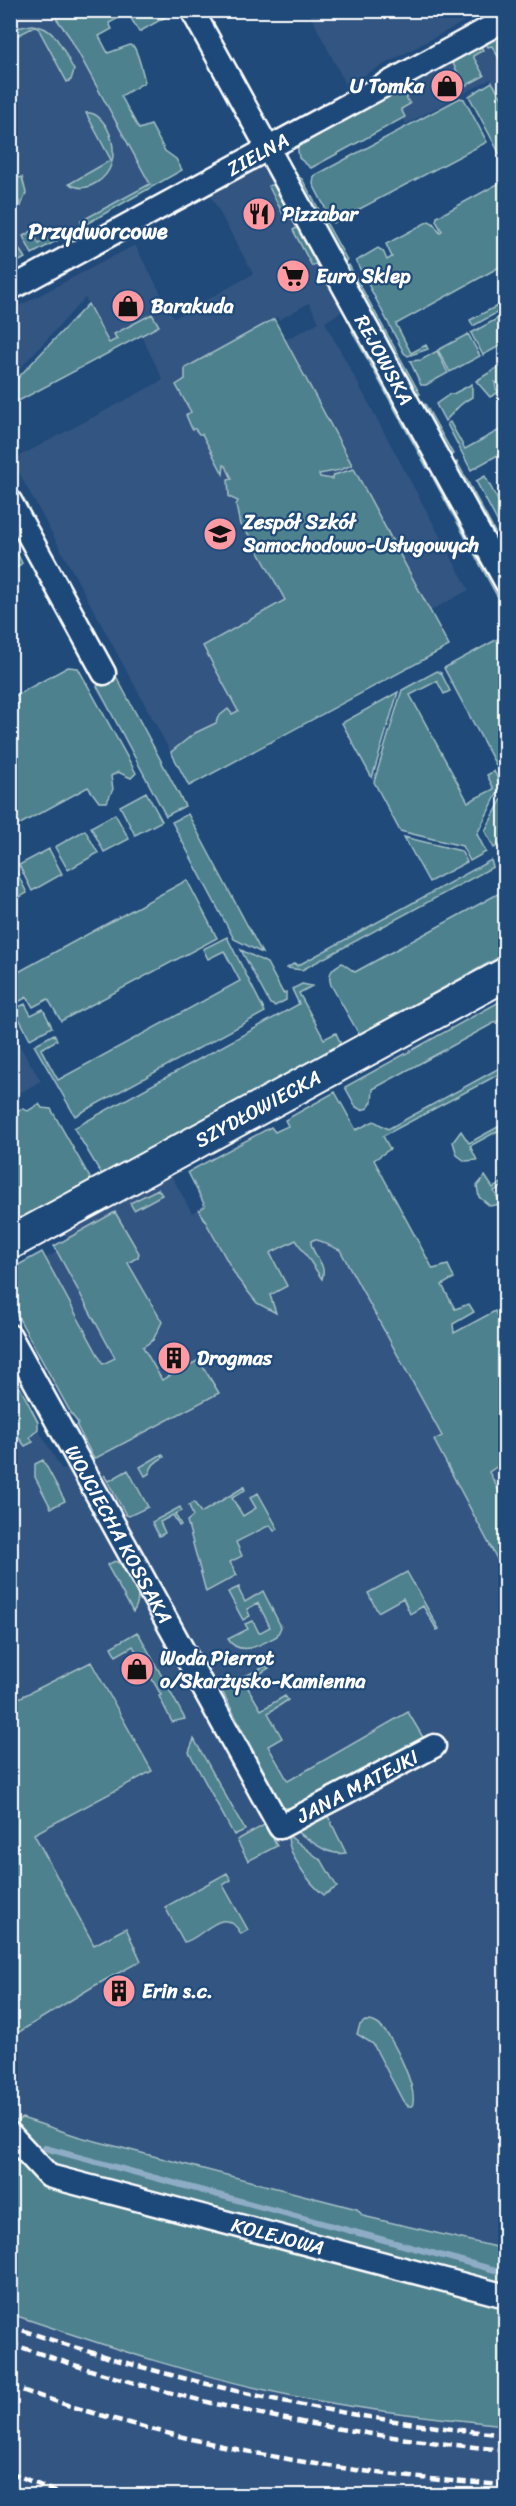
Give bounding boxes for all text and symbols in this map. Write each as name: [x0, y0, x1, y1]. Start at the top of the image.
shop icon: U Tomka: [429, 68, 465, 104]
place label: U Tomka: [350, 69, 425, 104]
street label: ZIELNA: [220, 123, 296, 186]
restaurant icon: Pizzabar: [241, 196, 277, 232]
place label: Pizzabar: [282, 197, 359, 232]
district label: Przydworcowe: [28, 212, 168, 251]
supermarket icon: Euro Sklep: [275, 258, 311, 294]
place label: Euro Sklep: [316, 259, 411, 294]
shop icon: Barakuda: [110, 288, 146, 324]
place label: Barakuda: [151, 289, 234, 324]
street label: REJOWSKA: [345, 308, 423, 412]
place label: Zespół Szkół Samochodowo-Usługowych: [242, 505, 479, 563]
school or university icon: Zespół Szkół Samochodowo-Usługowych: [202, 516, 238, 552]
street label: SZYDŁOWIECKA: [188, 1060, 328, 1157]
building icon: Drogmas: [156, 1340, 192, 1376]
place label: Drogmas: [197, 1341, 273, 1376]
street label: WOJCIECHA KOSSAKA: [55, 1438, 182, 1630]
place label: Woda Pierrot o/Skarżysko-Kamienna: [160, 1641, 366, 1699]
shop icon: Woda Pierrot o/Skarżysko-Kamienna: [119, 1651, 155, 1687]
street label: JANA MATEJKI: [289, 1740, 425, 1833]
building icon: Erin s.c.: [101, 1973, 137, 2009]
place label: Erin s.c.: [142, 1974, 213, 2009]
street label: KOLEJOWA: [228, 2207, 328, 2265]

